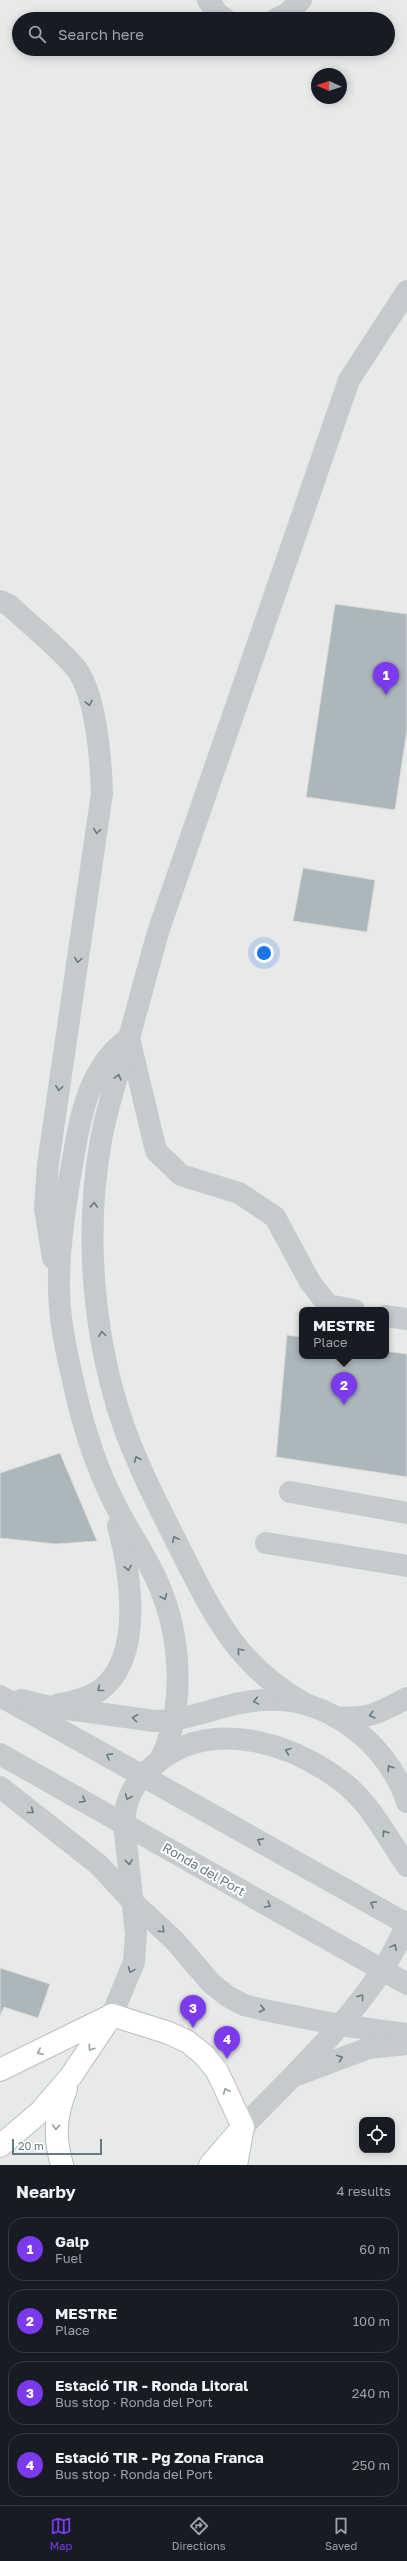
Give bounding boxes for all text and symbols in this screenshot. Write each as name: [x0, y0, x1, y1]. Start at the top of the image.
search box: [12, 12, 395, 56]
icon: search: [26, 23, 48, 45]
text: Search here: [58, 25, 144, 43]
north arrow: [311, 68, 347, 104]
pin: 1: [373, 662, 399, 695]
one-way arrow: [85, 699, 93, 706]
one-way arrow: [93, 828, 102, 834]
your location: [254, 943, 274, 963]
one-way arrow: [74, 956, 83, 963]
one-way arrow: [113, 1074, 122, 1081]
one-way arrow: [55, 1085, 64, 1091]
one-way arrow: [90, 1202, 98, 1208]
popup: [299, 1307, 389, 1359]
text: MESTRE: [313, 1316, 375, 1334]
one-way arrow: [98, 1331, 107, 1337]
text: Place: [313, 1334, 348, 1350]
pin: 2: [331, 1372, 357, 1405]
one-way arrow: [134, 1455, 142, 1462]
one-way arrow: [172, 1536, 180, 1543]
one-way arrow: [123, 1565, 131, 1571]
one-way arrow: [160, 1594, 168, 1601]
one-way arrow: [238, 1648, 245, 1655]
one-way arrow: [97, 1684, 104, 1691]
one-way arrow: [253, 1696, 259, 1705]
one-way arrow: [369, 1710, 376, 1719]
one-way arrow: [131, 1714, 138, 1723]
one-way arrow: [285, 1748, 292, 1756]
one-way arrow: [106, 1753, 113, 1761]
one-way arrow: [387, 1765, 395, 1772]
one-way arrow: [125, 1794, 133, 1801]
one-way arrow: [79, 1796, 86, 1803]
one-way arrow: [26, 1807, 33, 1814]
one-way arrow: [383, 1830, 390, 1837]
one-way arrow: [256, 1838, 264, 1845]
street label: Ronda del Port: [160, 1839, 248, 1899]
one-way arrow: [124, 1859, 133, 1865]
one-way arrow: [263, 1900, 271, 1908]
one-way arrow: [370, 1902, 377, 1909]
one-way arrow: [158, 1925, 165, 1932]
one-way arrow: [390, 1944, 397, 1951]
one-way arrow: [127, 1966, 135, 1973]
pin: 3: [180, 1995, 206, 2028]
one-way arrow: [356, 1995, 363, 2002]
one-way arrow: [258, 2004, 265, 2013]
pin: 4: [214, 2026, 240, 2059]
one-way arrow: [89, 2043, 96, 2050]
one-way arrow: [37, 2047, 44, 2055]
one-way arrow: [336, 2054, 343, 2062]
one-way arrow: [223, 2088, 231, 2096]
map controls: [359, 2117, 395, 2153]
button: locate: [359, 2117, 395, 2153]
one-way arrow: [52, 2124, 61, 2130]
scale bar: [12, 2137, 102, 2156]
text: 20 m: [18, 2139, 44, 2152]
text: Nearby: [16, 2181, 76, 2202]
text: 4 results: [337, 2183, 391, 2199]
text: Galp: [55, 2232, 89, 2250]
text: 1: [27, 2241, 33, 2257]
text: 60 m: [359, 2241, 390, 2257]
text: Fuel: [55, 2250, 82, 2266]
text: MESTRE: [55, 2304, 117, 2322]
text: 2: [26, 2313, 34, 2329]
text: 100 m: [353, 2313, 390, 2329]
text: Place: [55, 2322, 90, 2338]
text: Estació TIR - Ronda Litoral: [55, 2376, 248, 2394]
text: 3: [26, 2385, 34, 2401]
text: 240 m: [352, 2385, 390, 2401]
text: Bus stop · Ronda del Port: [55, 2394, 213, 2410]
text: Estació TIR - Pg Zona Franca: [55, 2448, 264, 2466]
text: 4: [26, 2457, 34, 2473]
text: 250 m: [352, 2457, 390, 2473]
text: Bus stop · Ronda del Port: [55, 2466, 213, 2482]
tab: Map: [50, 2515, 72, 2552]
tab: Directions: [172, 2515, 226, 2552]
tab: Saved: [325, 2515, 357, 2552]

